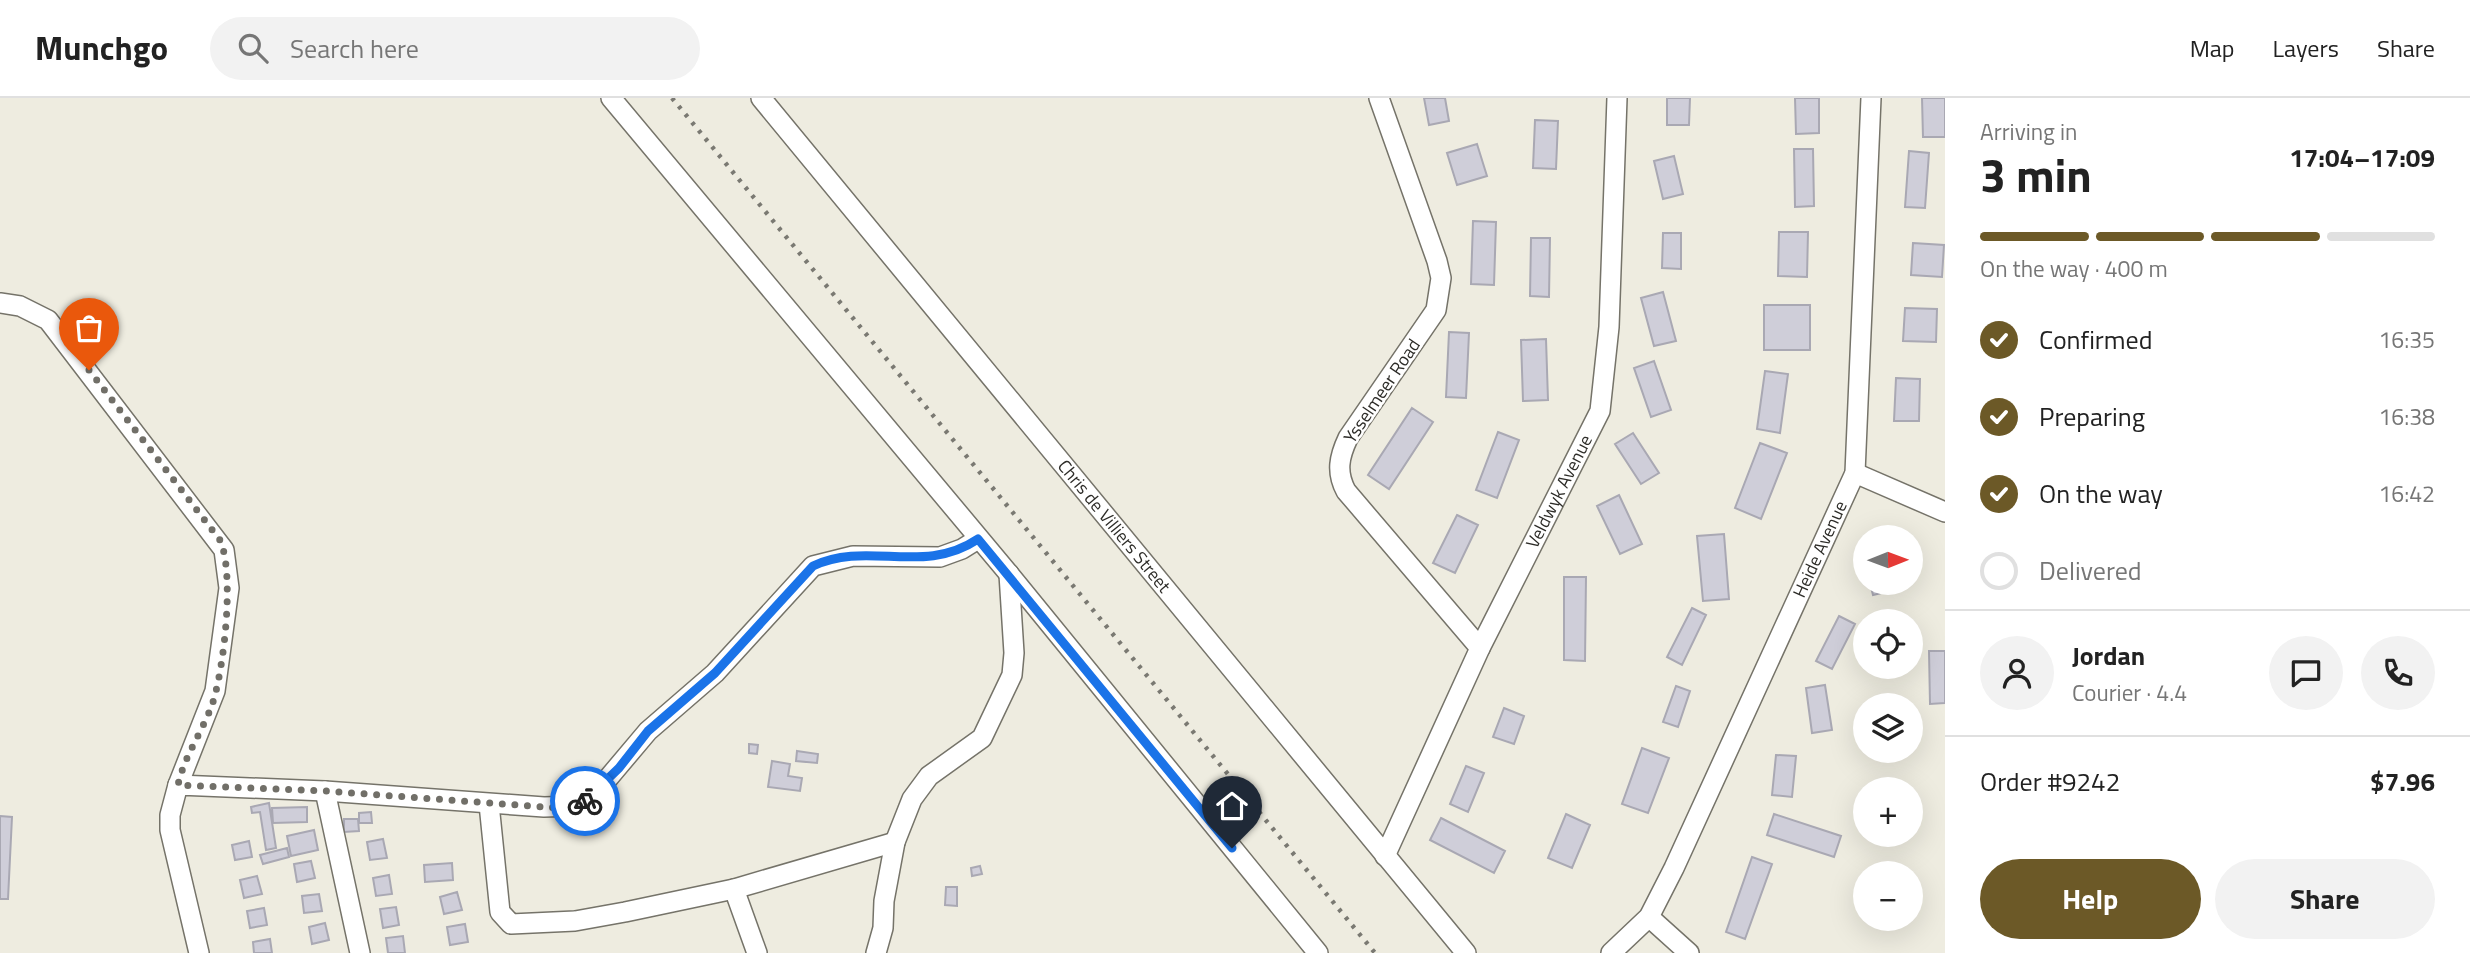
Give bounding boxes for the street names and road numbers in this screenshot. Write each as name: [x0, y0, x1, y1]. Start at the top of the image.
street label: Ysselmeer Road: [1337, 333, 1427, 448]
street label: Veldwyk Avenue: [1519, 430, 1599, 553]
street label: Chris de Villiers Street: [1051, 453, 1178, 599]
street label: Heide Avenue: [1786, 496, 1854, 602]

